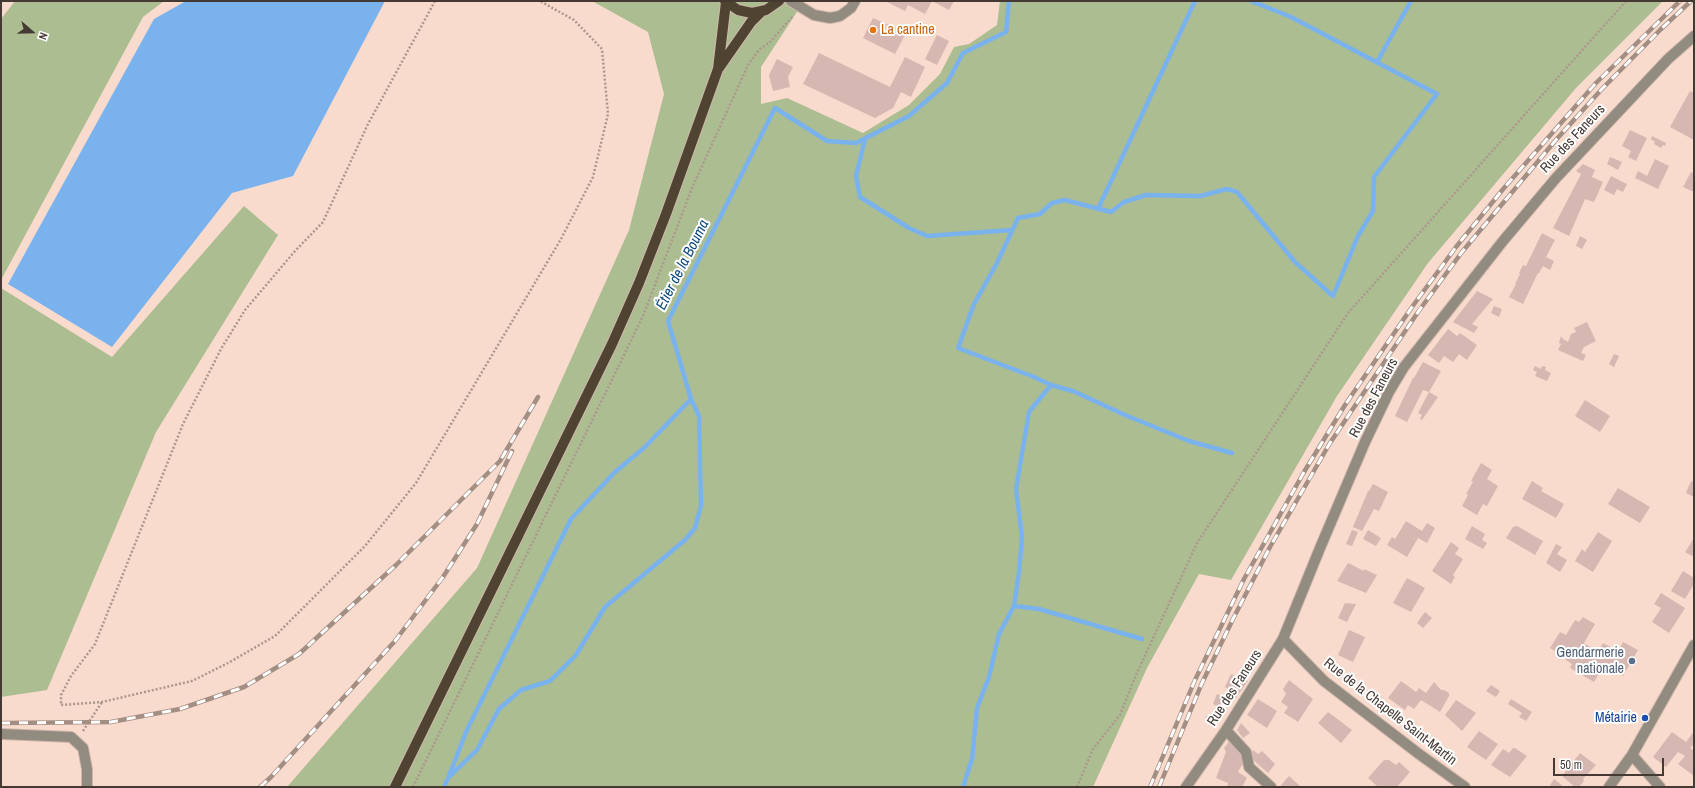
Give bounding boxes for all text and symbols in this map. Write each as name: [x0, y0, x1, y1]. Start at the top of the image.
north arrow: [12, 12, 52, 52]
place label: La cantine: [881, 22, 935, 38]
marker: La cantine: [868, 25, 878, 35]
text: N: [36, 31, 51, 42]
street label: Rue des Faneurs: [1537, 101, 1609, 177]
water label: Étier de la Bouma: [653, 217, 713, 313]
street label: Rue des Faneurs: [1346, 355, 1402, 441]
place label: Gendarmerie nationale: [1556, 645, 1624, 678]
street label: Rue des Faneurs: [1204, 647, 1266, 729]
street label: Rue de la Chapelle Saint-Martin: [1320, 655, 1460, 769]
marker: Gendarmerie nationale: [1627, 656, 1637, 666]
place label: Métairie: [1595, 710, 1637, 726]
marker: Métairie: [1640, 713, 1650, 723]
scale bar: [1555, 750, 1666, 776]
text: 50 m: [1560, 757, 1582, 773]

